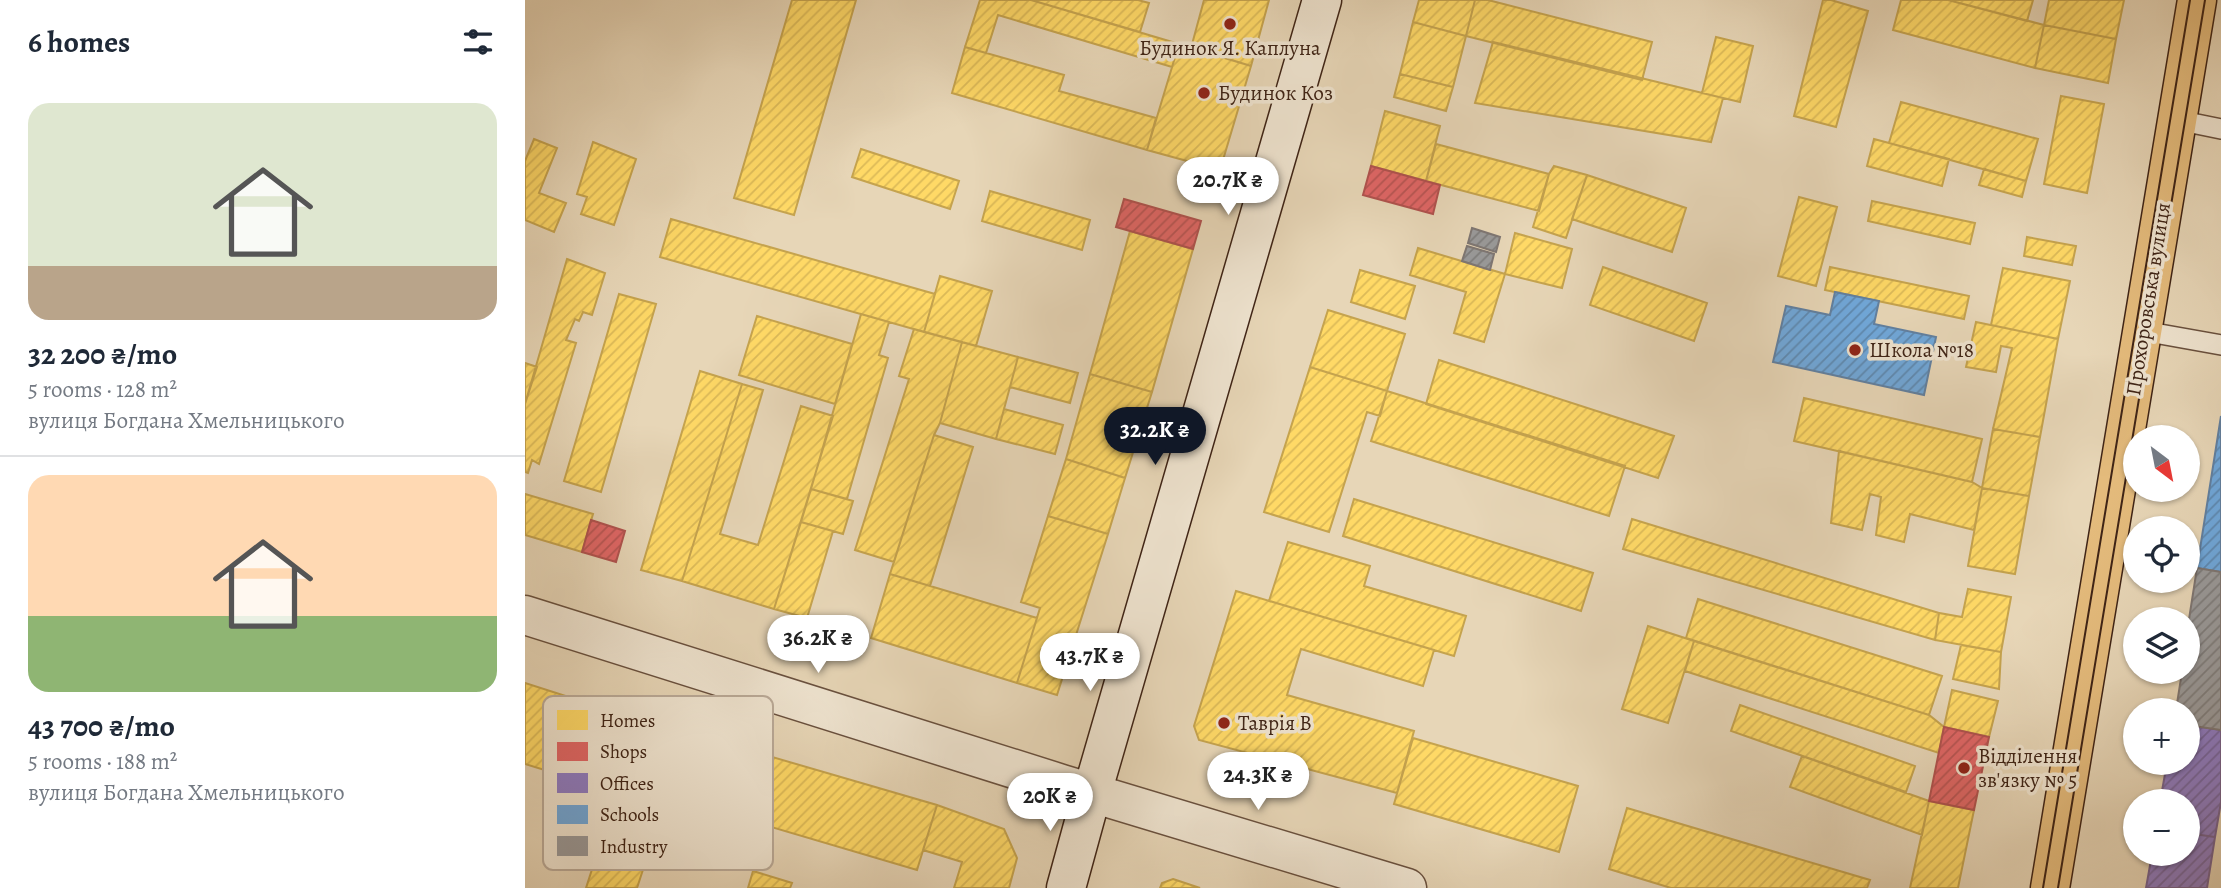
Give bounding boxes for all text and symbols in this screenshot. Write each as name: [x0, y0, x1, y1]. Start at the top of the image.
marker: Будинок Я. Каплуна: [1222, 16, 1238, 32]
text: 6 homes: [28, 22, 130, 62]
icon: filters: [459, 23, 497, 61]
place label: Будинок Я. Каплуна: [1139, 34, 1321, 62]
place label: Будинок Коз: [1218, 79, 1333, 107]
marker: Будинок Коз: [1196, 85, 1212, 101]
icon: home: [200, 149, 326, 275]
pin: 20.7K ₴: [1163, 158, 1293, 217]
text: 20.7K ₴: [1193, 164, 1263, 195]
street label: Прохоровська вулиця: [2119, 201, 2177, 397]
text: 32 200 ₴/mo: [28, 334, 177, 374]
place label: Школа №18: [1869, 336, 1974, 364]
marker: Школа №18: [1847, 342, 1863, 358]
text: 5 rooms · 128 m²: [28, 374, 177, 405]
text: вулиця Богдана Хмельницького: [28, 405, 345, 436]
pin: 32.2K ₴: [1090, 407, 1220, 467]
text: 32.2K ₴: [1120, 414, 1190, 445]
north arrow: [2123, 425, 2200, 502]
map controls: [2123, 425, 2200, 866]
button: locate: [2123, 516, 2200, 593]
icon: home: [200, 521, 326, 647]
button: layers: [2123, 607, 2200, 684]
pin: 36.2K ₴: [753, 616, 883, 675]
text: 36.2K ₴: [783, 622, 853, 653]
pin: 43.7K ₴: [1025, 634, 1155, 693]
text: 43.7K ₴: [1056, 640, 1124, 671]
legend: [543, 696, 773, 870]
button: +: [2123, 698, 2200, 775]
text: 43 700 ₴/mo: [28, 706, 175, 746]
text: Homes: [600, 708, 655, 734]
place label: Таврія В: [1238, 709, 1312, 737]
marker: Таврія В: [1216, 715, 1232, 731]
text: Shops: [600, 739, 647, 765]
place label: Відділення зв'язку № 5: [1978, 742, 2077, 794]
text: 5 rooms · 188 m²: [28, 746, 177, 777]
pin: 24.3K ₴: [1193, 752, 1323, 812]
text: 24.3K ₴: [1223, 759, 1293, 790]
marker: Відділення зв'язку № 5: [1956, 760, 1972, 776]
text: Offices: [600, 771, 654, 797]
pin: 20K ₴: [1001, 774, 1099, 833]
text: вулиця Богдана Хмельницького: [28, 777, 345, 808]
text: 20K ₴: [1023, 780, 1077, 811]
button: −: [2123, 789, 2200, 866]
text: Schools: [600, 802, 659, 828]
text: Industry: [600, 834, 668, 860]

